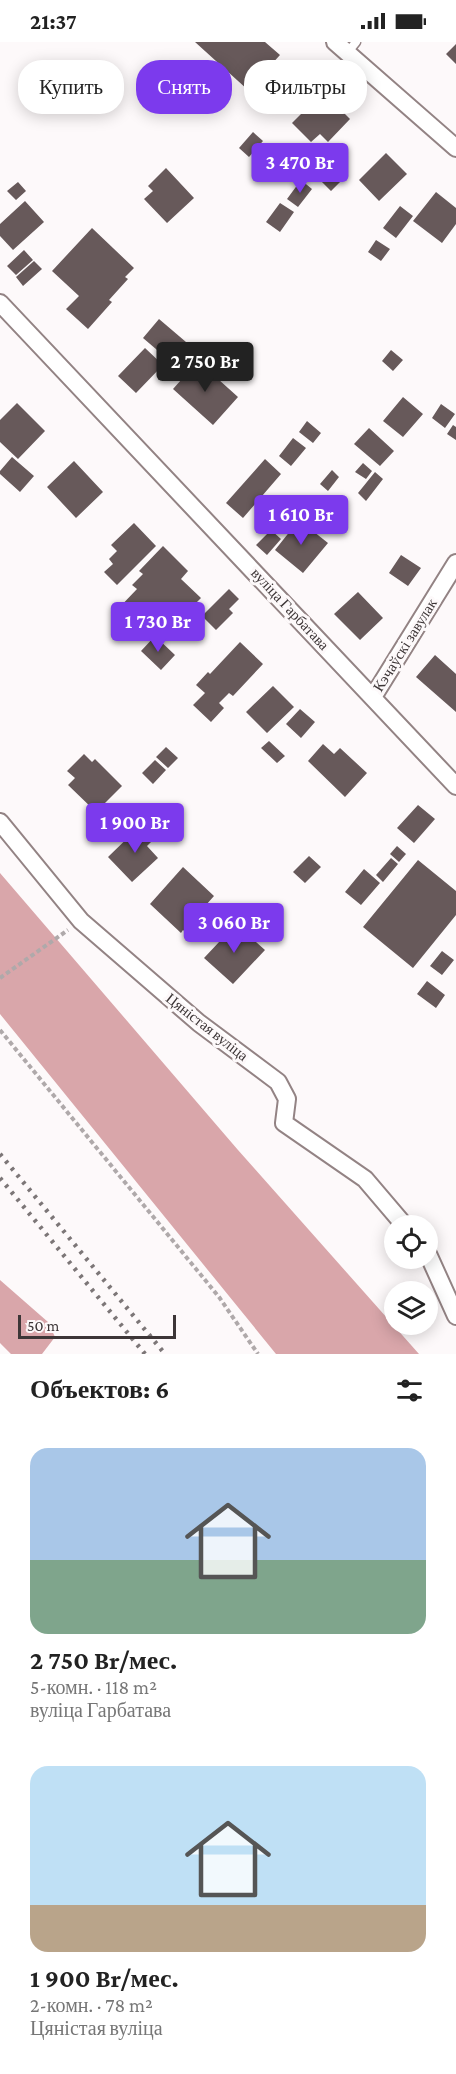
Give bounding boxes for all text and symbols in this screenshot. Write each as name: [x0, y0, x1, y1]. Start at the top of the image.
text: 21:37: [30, 9, 77, 34]
chip: Купить: [18, 60, 124, 114]
chip: Снять: [136, 60, 232, 114]
chip: Фильтры: [244, 60, 367, 114]
pin: 3 470 Br: [238, 143, 362, 194]
text: 3 470 Br: [265, 151, 335, 173]
pin: 2 750 Br: [143, 342, 267, 393]
text: 2 750 Br: [170, 350, 240, 372]
pin: 1 610 Br: [239, 495, 363, 546]
text: 1 610 Br: [268, 503, 334, 525]
street label: вуліца Гарбатава: [248, 565, 332, 653]
street label: Кэчаўскі завулак: [370, 595, 440, 694]
pin: 1 730 Br: [96, 602, 220, 653]
text: 1 730 Br: [125, 610, 191, 632]
pin: 1 900 Br: [73, 803, 197, 854]
text: 1 900 Br: [100, 811, 170, 833]
pin: 3 060 Br: [172, 903, 296, 954]
text: 3 060 Br: [198, 911, 270, 933]
street label: Цяністая вуліца: [163, 990, 251, 1064]
map controls: [384, 1215, 438, 1335]
button: locate: [384, 1215, 438, 1269]
button: layers: [384, 1281, 438, 1335]
scale bar: [18, 1312, 176, 1340]
text: 50 m: [27, 1317, 59, 1334]
icon: filters: [393, 1374, 426, 1407]
text: Объектов: 6: [30, 1375, 170, 1404]
icon: home: [174, 1487, 282, 1595]
text: 2 750 Br/мес.: [30, 1646, 177, 1675]
text: 5-комн. · 118 m²: [30, 1676, 157, 1698]
text: вуліца Гарбатава: [30, 1699, 171, 1721]
icon: home: [174, 1805, 282, 1913]
text: 1 900 Br/мес.: [30, 1964, 179, 1993]
text: 2-комн. · 78 m²: [30, 1994, 153, 2016]
text: Цяністая вуліца: [30, 2017, 163, 2039]

